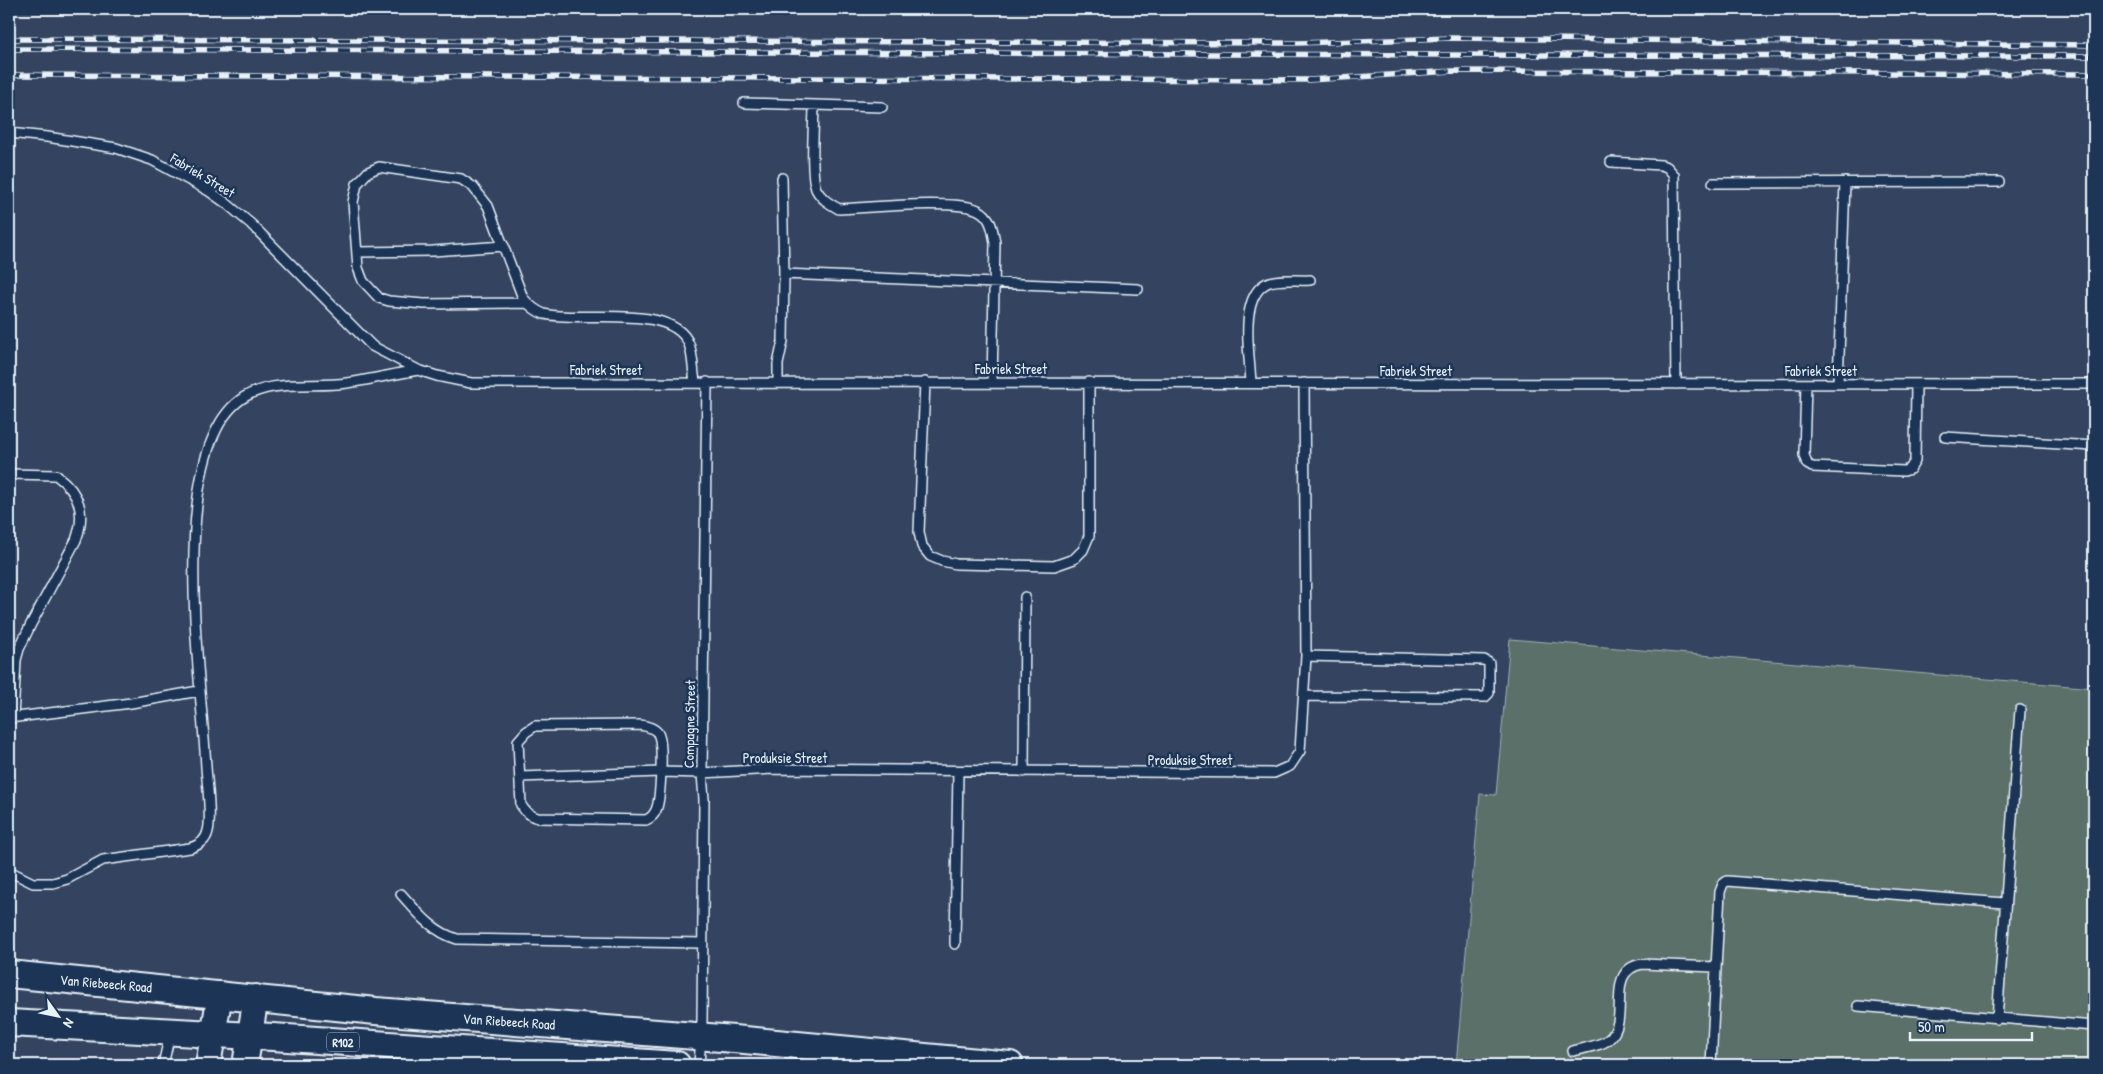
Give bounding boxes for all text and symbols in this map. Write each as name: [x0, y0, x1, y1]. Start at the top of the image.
street label: Fabriek Street: [166, 148, 239, 202]
street label: Fabriek Street: [974, 359, 1047, 378]
street label: Fabriek Street: [569, 360, 642, 379]
street label: Fabriek Street: [1379, 361, 1452, 380]
street label: Fabriek Street: [1784, 361, 1857, 380]
street label: Compagne Street: [679, 680, 700, 768]
street label: Produksie Street: [743, 748, 827, 767]
street label: Produksie Street: [1148, 750, 1232, 769]
street label: Van Riebeeck Road: [59, 970, 153, 997]
north arrow: [32, 992, 82, 1042]
street label: Van Riebeeck Road: [462, 1008, 556, 1034]
scale bar: [1910, 1009, 2033, 1041]
text: N: [59, 1015, 79, 1032]
text: 50 m: [1918, 1016, 1945, 1037]
road number: R102: [327, 1032, 359, 1052]

